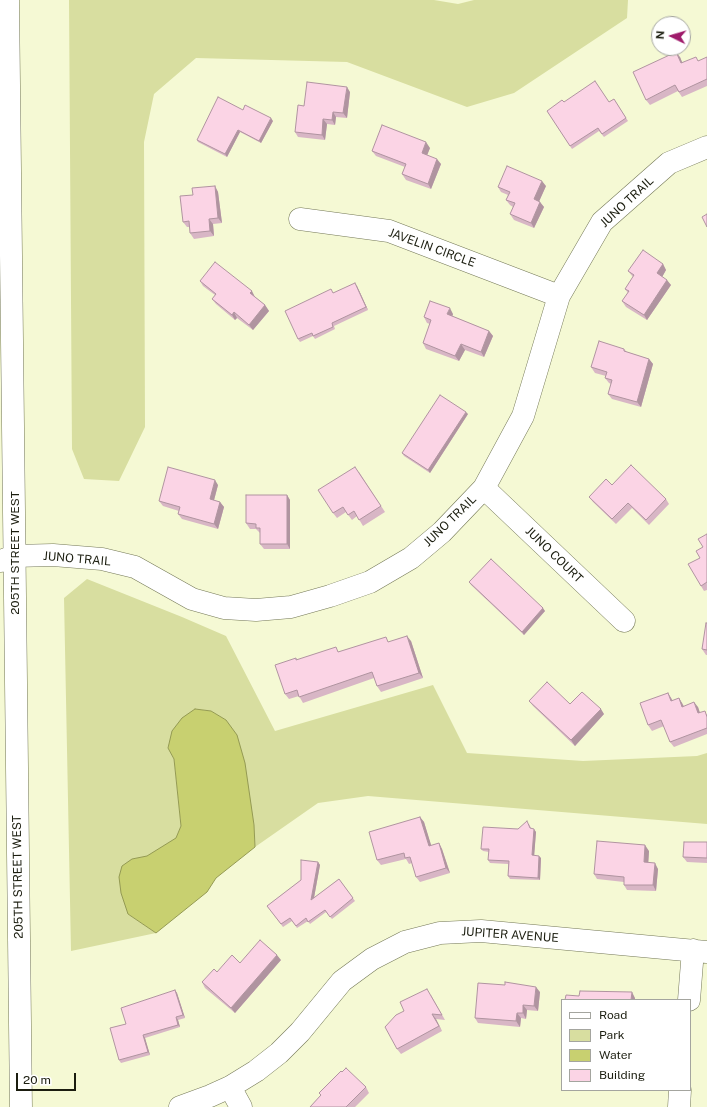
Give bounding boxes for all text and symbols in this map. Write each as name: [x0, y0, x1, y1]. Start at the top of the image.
north arrow: [651, 16, 691, 56]
text: N: [654, 30, 666, 40]
street label: JUNO TRAIL: [597, 174, 657, 230]
street label: JAVELIN CIRCLE: [387, 226, 477, 270]
street label: 205TH STREET WEST: [8, 491, 22, 615]
street label: JUNO TRAIL: [421, 492, 479, 550]
street label: JUNO COURT: [522, 524, 586, 586]
street label: JUNO TRAIL: [43, 549, 111, 569]
street label: 205TH STREET WEST: [10, 815, 26, 939]
street label: JUPITER AVENUE: [461, 924, 559, 946]
legend: [561, 999, 691, 1091]
text: Road: [599, 1008, 627, 1022]
text: Park: [599, 1028, 625, 1042]
text: Water: [599, 1048, 632, 1062]
scale bar: [18, 1065, 78, 1091]
text: Building: [599, 1068, 645, 1082]
text: 20 m: [23, 1073, 51, 1087]

